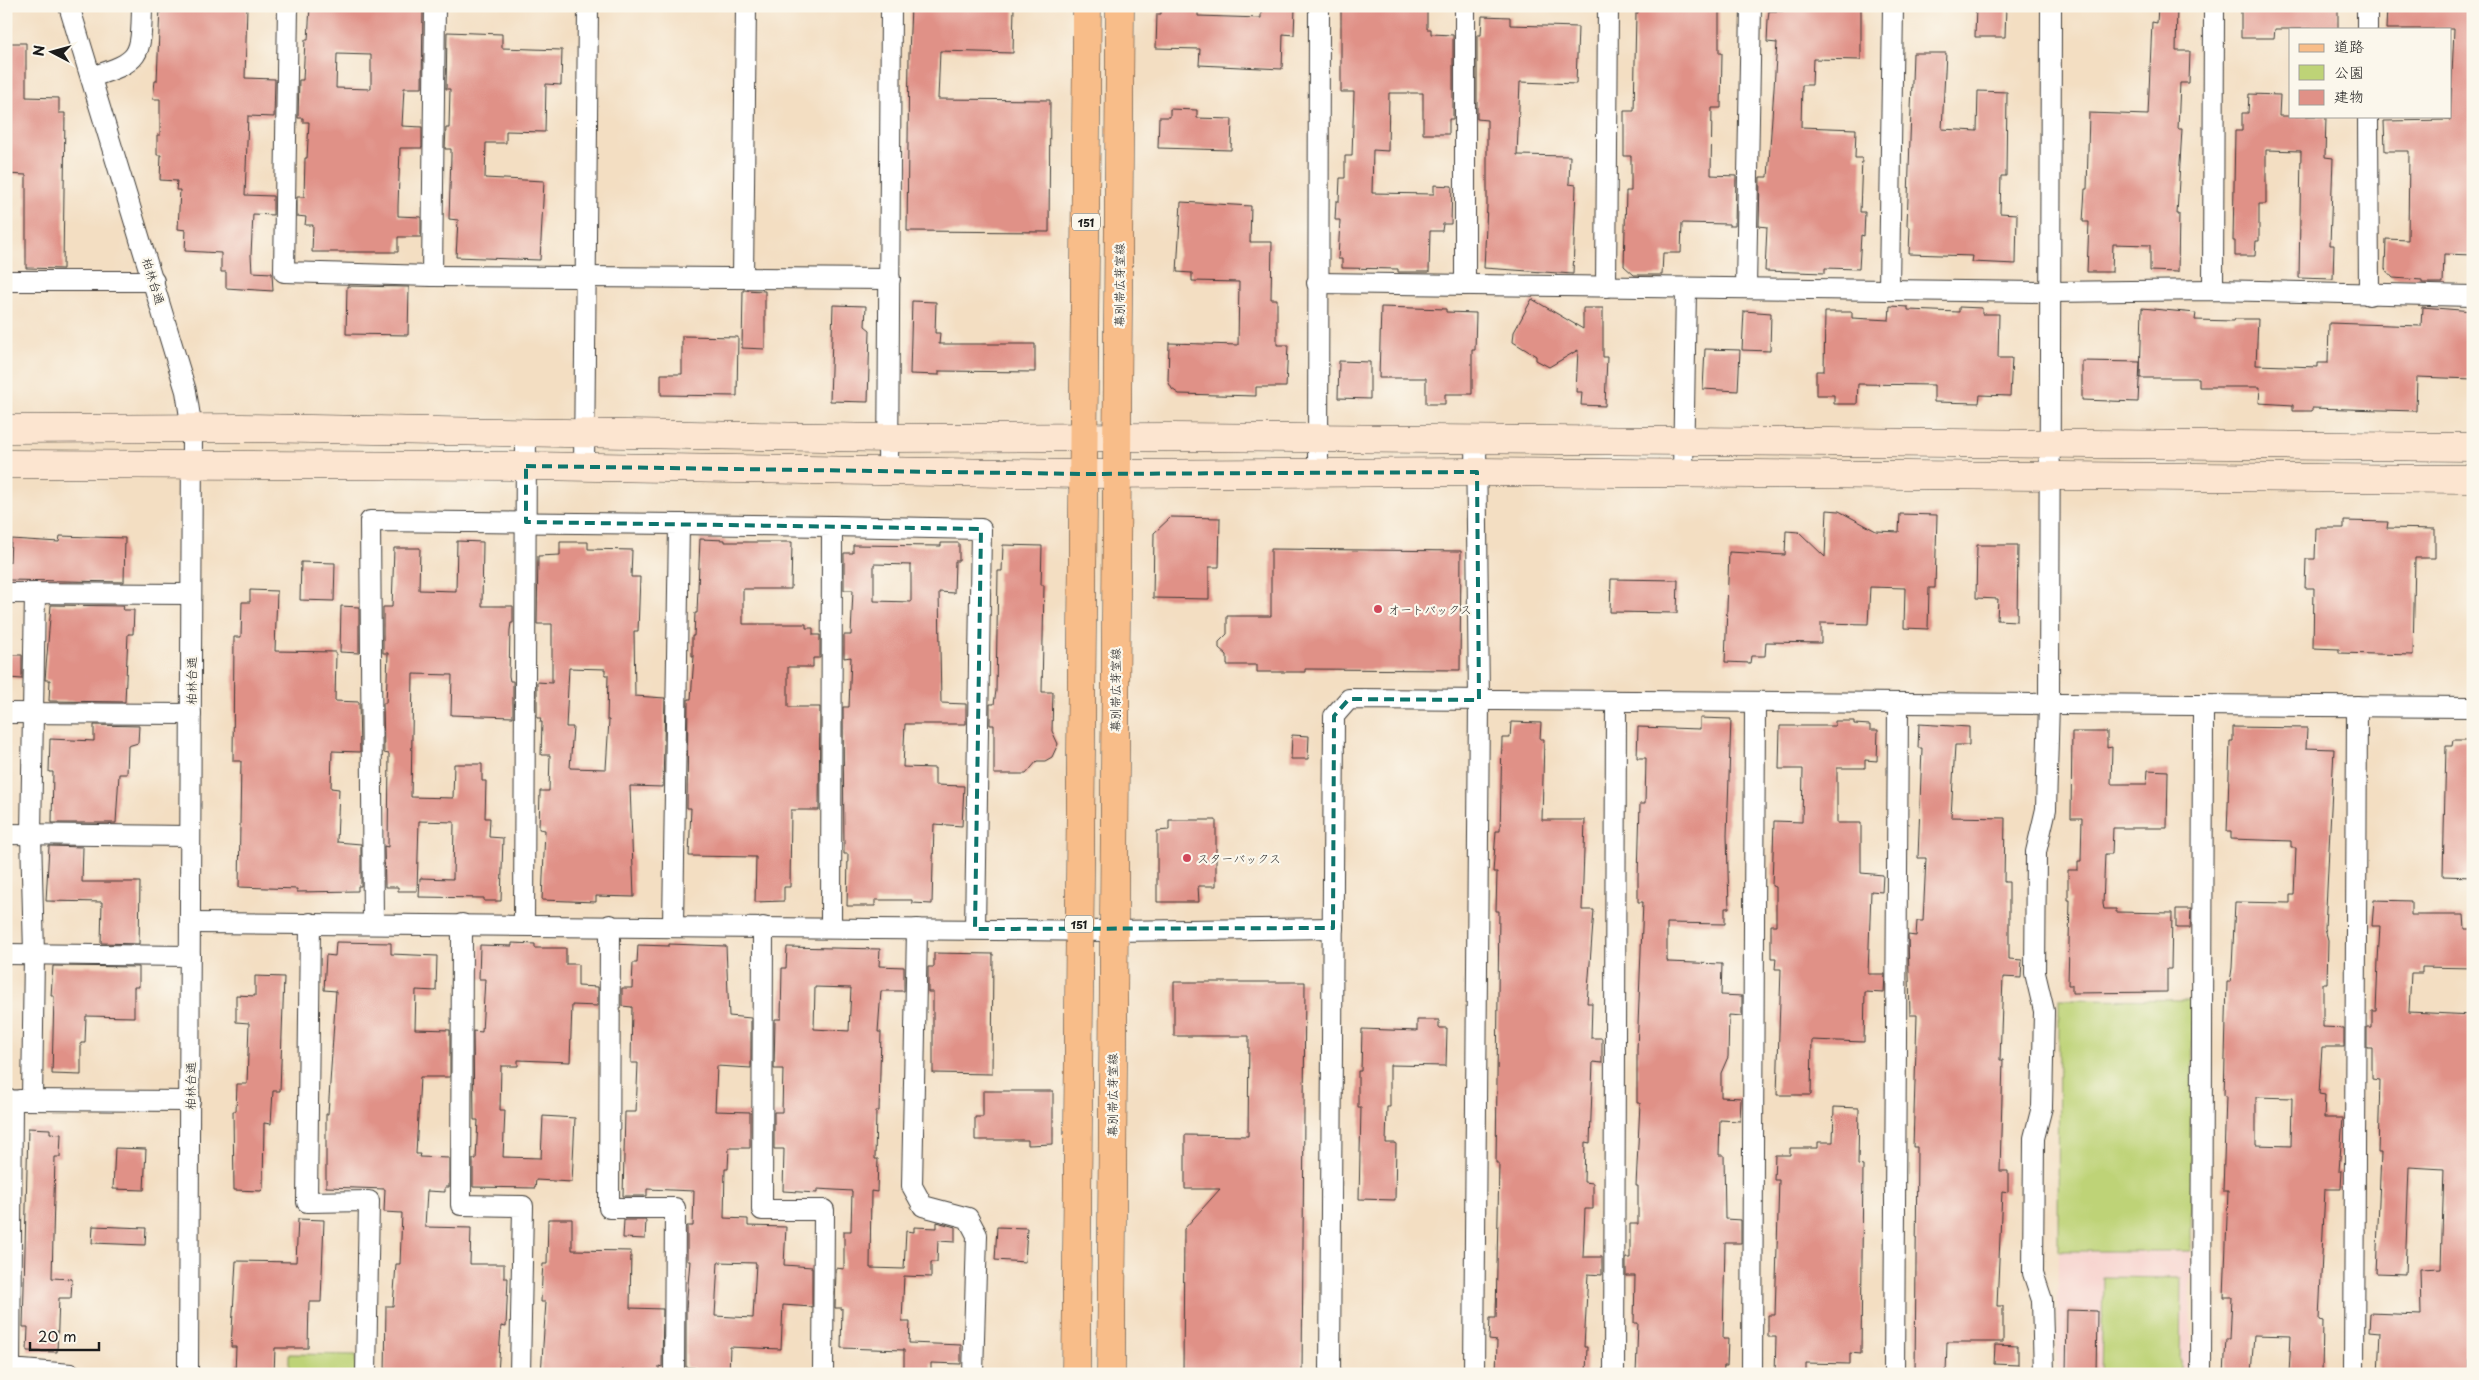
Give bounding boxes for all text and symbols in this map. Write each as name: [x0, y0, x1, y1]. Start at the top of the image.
north arrow: [28, 28, 78, 78]
legend: [2289, 28, 2452, 118]
text: 道路: [2334, 34, 2364, 57]
text: N: [28, 44, 50, 57]
text: 公園: [2334, 60, 2364, 83]
text: 建物: [2334, 84, 2364, 107]
road number: 151: [1072, 213, 1100, 230]
street label: 幕別帯広芽室線: [1110, 243, 1128, 327]
street label: 柏林台通: [138, 255, 170, 307]
place label: オートバックス: [1388, 600, 1472, 618]
marker: オートバックス: [1372, 603, 1384, 615]
street label: 幕別帯広芽室線: [1106, 648, 1124, 732]
street label: 柏林台通: [182, 657, 200, 705]
place label: スターバックス: [1197, 849, 1281, 867]
marker: スターバックス: [1181, 852, 1193, 864]
road number: 151: [1065, 916, 1093, 932]
street label: 幕別帯広芽室線: [1103, 1053, 1121, 1137]
street label: 柏林台通: [181, 1062, 199, 1110]
scale bar: [30, 1320, 99, 1352]
text: 20 m: [38, 1324, 77, 1347]

